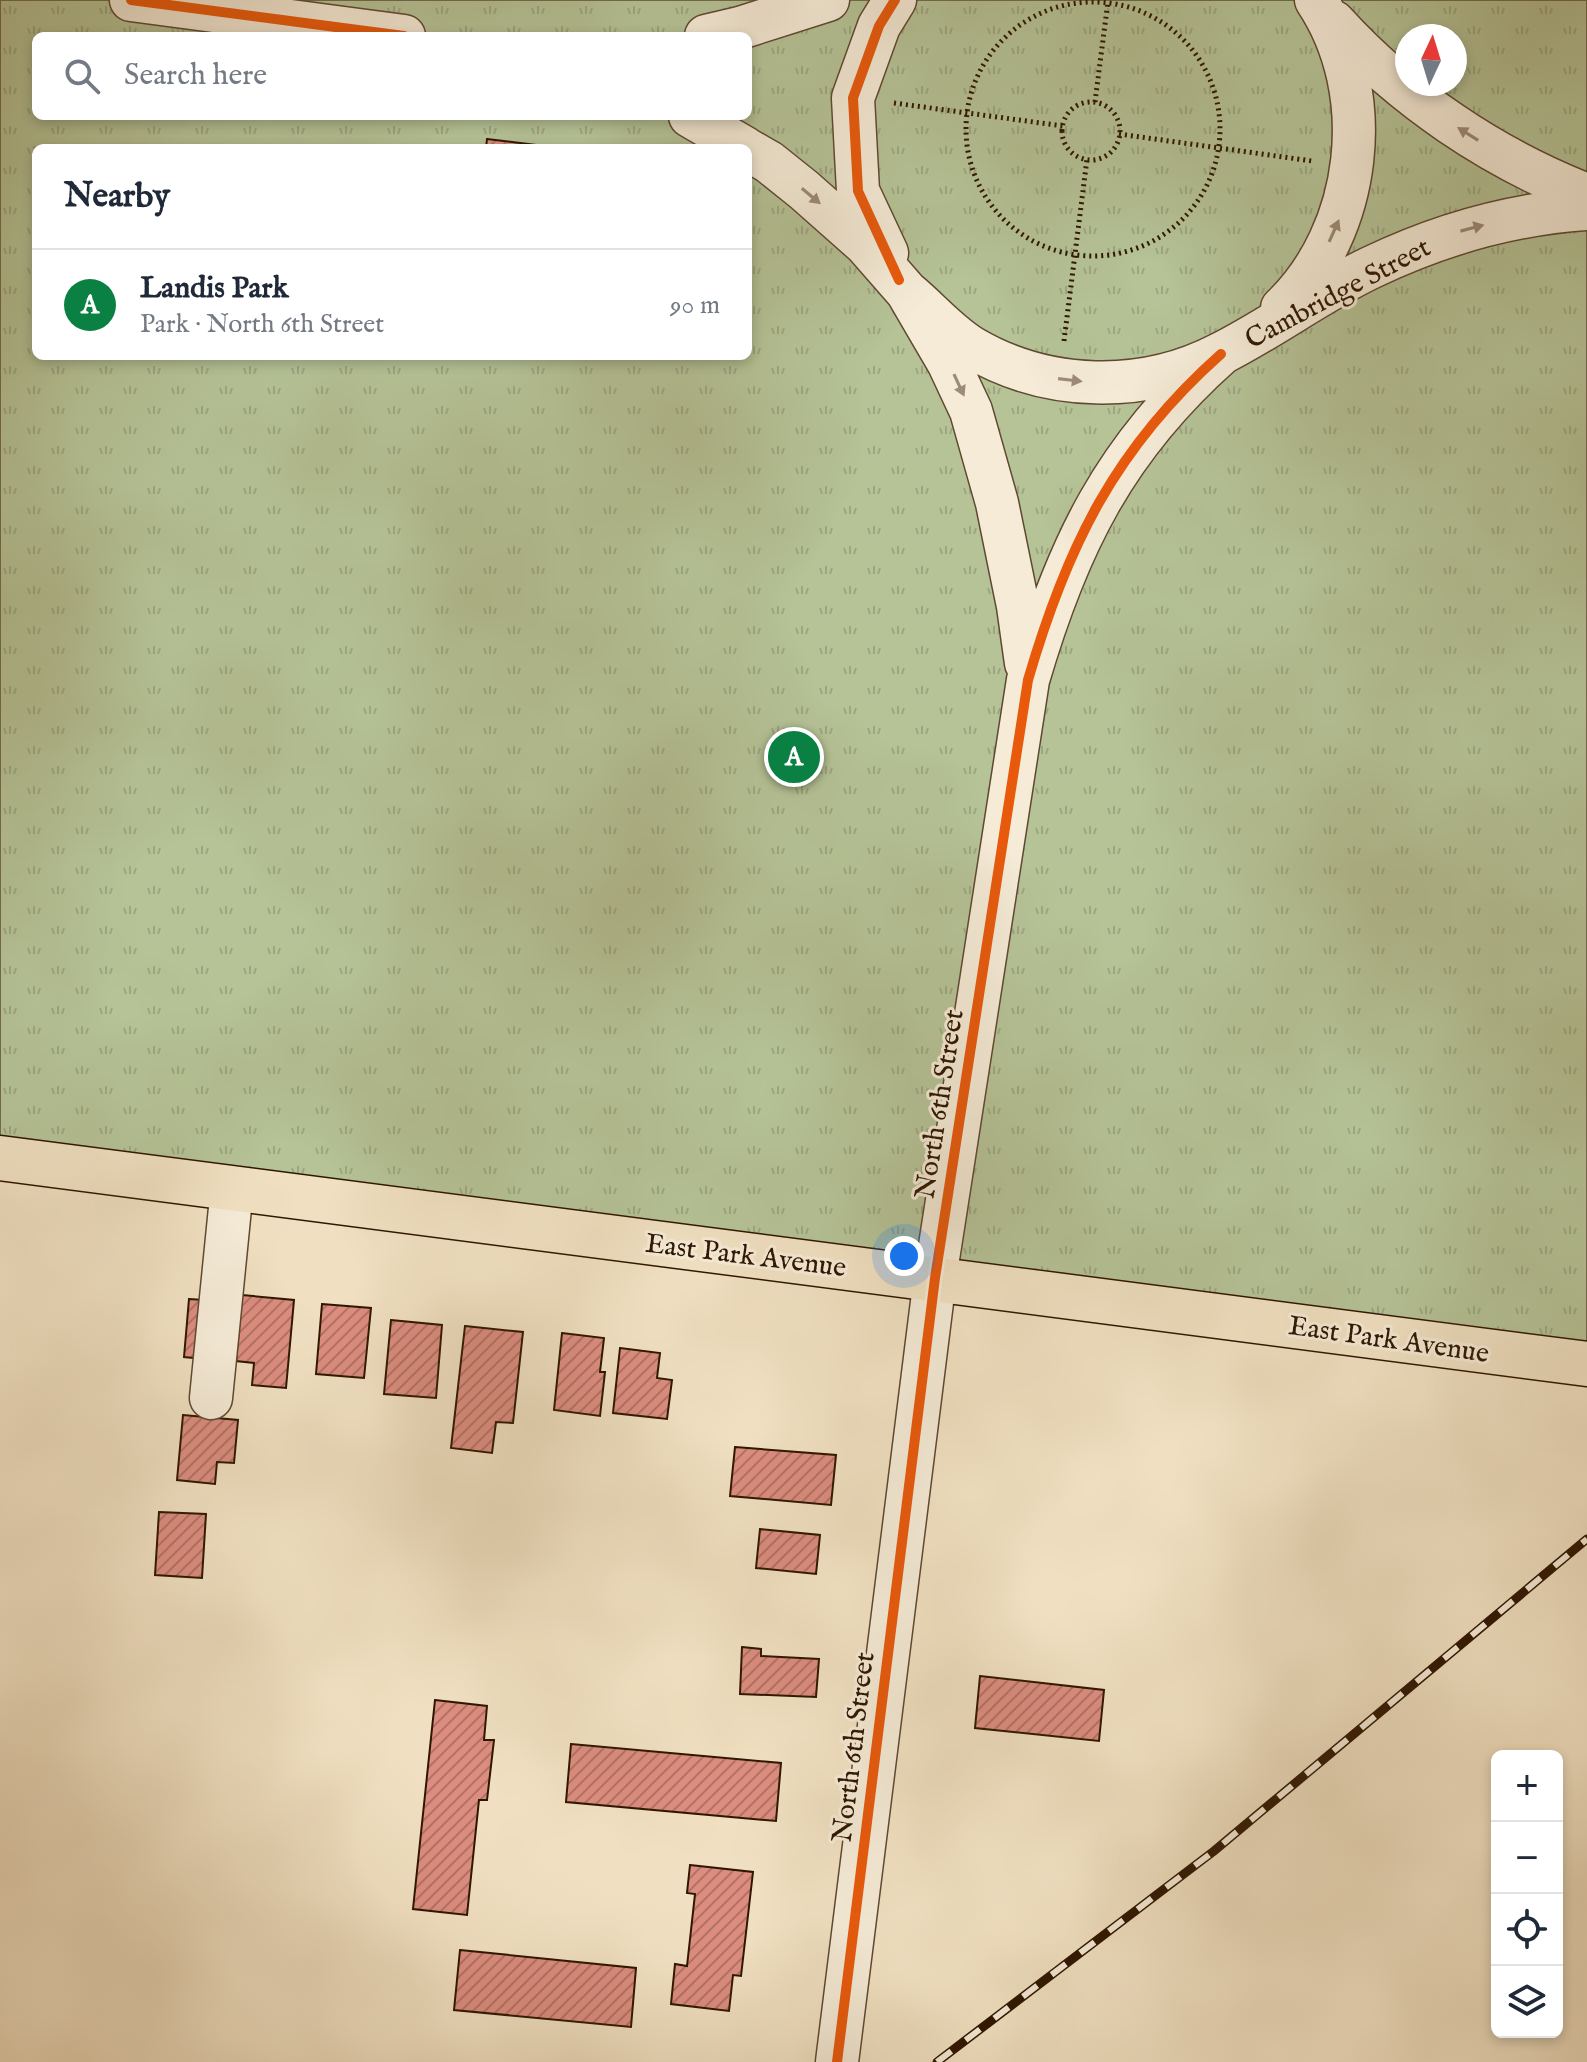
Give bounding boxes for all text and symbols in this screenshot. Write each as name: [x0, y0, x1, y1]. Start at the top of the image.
north arrow: [1395, 24, 1467, 96]
search box: [32, 32, 752, 120]
icon: search: [60, 54, 104, 98]
text: Search here: [124, 57, 267, 95]
one-way arrow: [1457, 127, 1479, 141]
text: Nearby: [64, 175, 170, 218]
one-way arrow: [800, 187, 820, 204]
one-way arrow: [1327, 219, 1340, 243]
one-way arrow: [1459, 221, 1484, 233]
street label: Cambridge Street: [1240, 230, 1437, 358]
text: Landis Park: [140, 270, 288, 308]
text: A: [81, 289, 99, 322]
text: 90 m: [670, 289, 720, 322]
text: Park · North 6th Street: [140, 308, 384, 341]
one-way arrow: [952, 373, 966, 396]
one-way arrow: [1058, 374, 1083, 387]
pin: A: [768, 727, 820, 787]
street label: North 6th Street: [908, 1007, 973, 1202]
street label: East Park Avenue: [643, 1227, 848, 1286]
your location: [884, 1236, 924, 1276]
street label: East Park Avenue: [1286, 1309, 1491, 1372]
street label: North 6th Street: [825, 1650, 884, 1844]
map controls: [1491, 1750, 1563, 2038]
button: +: [1491, 1750, 1563, 1822]
button: −: [1491, 1822, 1563, 1894]
button: locate: [1491, 1894, 1563, 1966]
button: layers: [1491, 1966, 1563, 2038]

